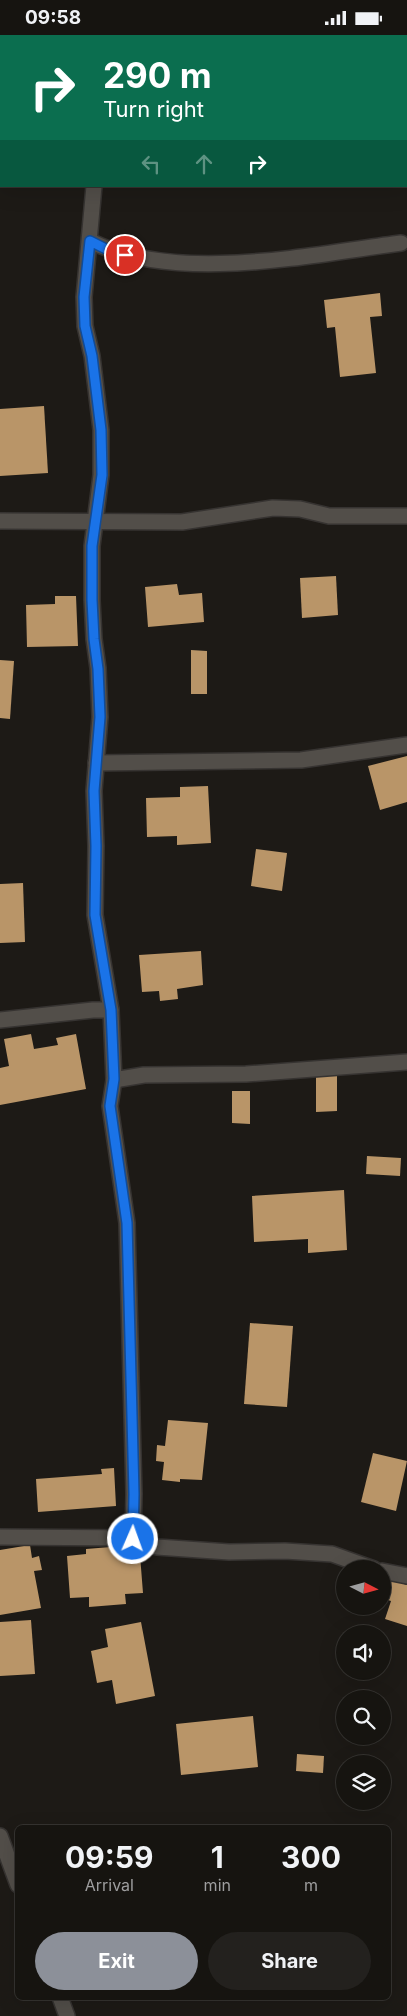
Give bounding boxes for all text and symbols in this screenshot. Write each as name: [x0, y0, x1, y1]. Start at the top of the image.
text: 09:58: [25, 6, 81, 29]
text: 290 m: [103, 54, 212, 96]
icon: right: [20, 55, 85, 120]
text: Turn right: [103, 96, 204, 122]
icon: left: [137, 150, 165, 178]
icon: ahead: [190, 150, 218, 178]
icon: right: [243, 150, 271, 178]
pin: [104, 234, 146, 276]
icon: arrive: [111, 241, 139, 269]
position arrow: [106, 1512, 158, 1564]
north arrow: [336, 1560, 391, 1615]
map controls: [336, 1560, 391, 1810]
button: sound: [336, 1625, 391, 1680]
button: search: [336, 1690, 391, 1745]
button: layers: [336, 1755, 391, 1810]
text: 09:59: [65, 1839, 154, 1875]
text: 1: [211, 1839, 224, 1875]
text: 300: [281, 1839, 341, 1875]
text: Arrival: [85, 1875, 134, 1895]
text: min: [204, 1875, 231, 1895]
text: m: [304, 1875, 318, 1895]
button: Exit: [35, 1932, 198, 1990]
button: Share: [208, 1932, 371, 1990]

